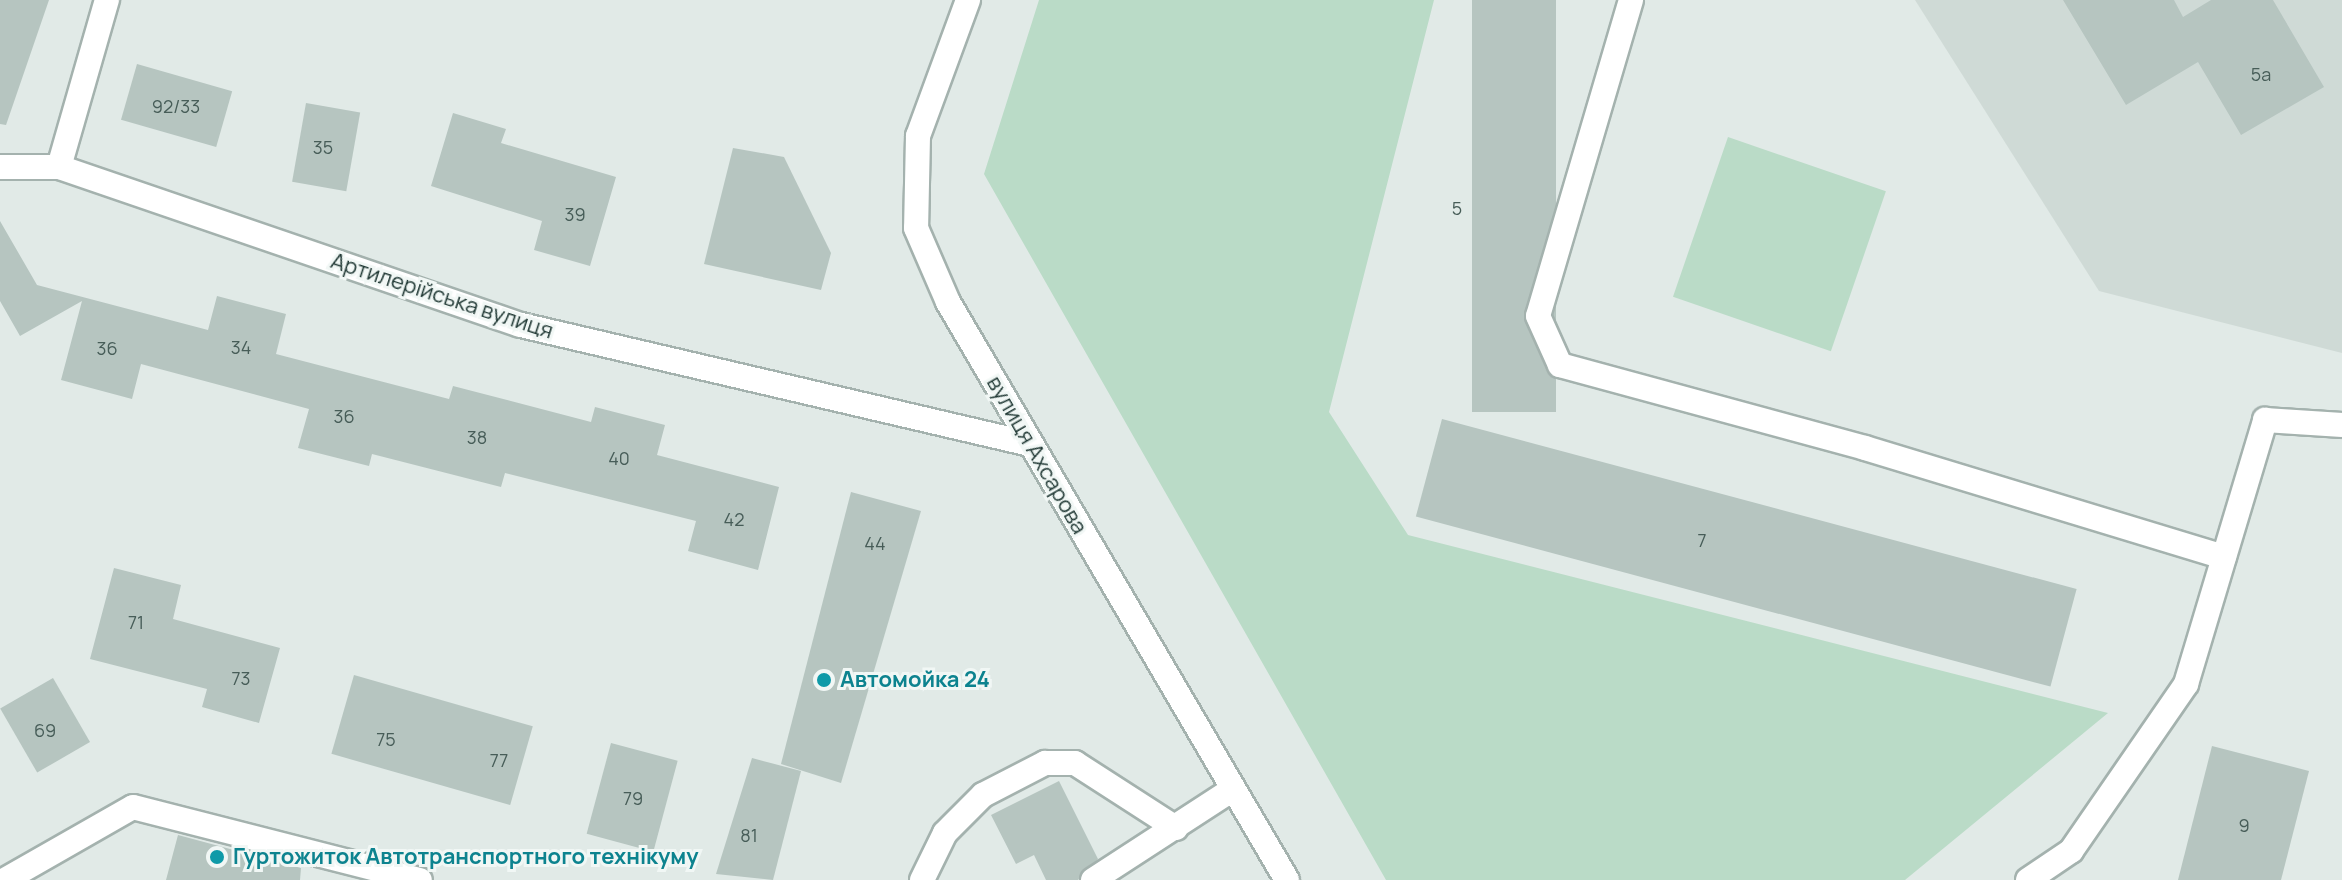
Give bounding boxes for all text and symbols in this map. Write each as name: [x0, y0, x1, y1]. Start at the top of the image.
house number: 5а: [2251, 63, 2271, 85]
house number: 92/33: [152, 95, 200, 117]
house number: 35: [313, 136, 333, 158]
house number: 5: [1452, 197, 1462, 219]
house number: 39: [564, 203, 586, 225]
street label: Артилерійська вулиця: [328, 248, 556, 344]
house number: 34: [231, 336, 251, 358]
house number: 36: [96, 337, 118, 359]
street label: вулиця Ахсарова: [981, 371, 1093, 539]
house number: 36: [333, 405, 355, 427]
house number: 38: [467, 426, 487, 448]
house number: 40: [608, 447, 630, 469]
house number: 42: [724, 508, 744, 530]
house number: 7: [1697, 529, 1707, 551]
house number: 44: [864, 532, 886, 554]
house number: 71: [128, 611, 144, 633]
house number: 73: [232, 667, 250, 689]
place label: Автомойка 24: [840, 667, 990, 693]
marker: Автомойка 24: [815, 671, 833, 689]
house number: 69: [34, 719, 56, 741]
house number: 75: [376, 728, 396, 750]
house number: 77: [490, 749, 508, 771]
house number: 79: [623, 787, 643, 809]
house number: 9: [2238, 814, 2250, 836]
house number: 81: [740, 824, 758, 846]
place label: Гуртожиток Автотранспортного технікуму: [233, 844, 698, 870]
marker: Гуртожиток Автотранспортного технікуму: [208, 848, 226, 866]

